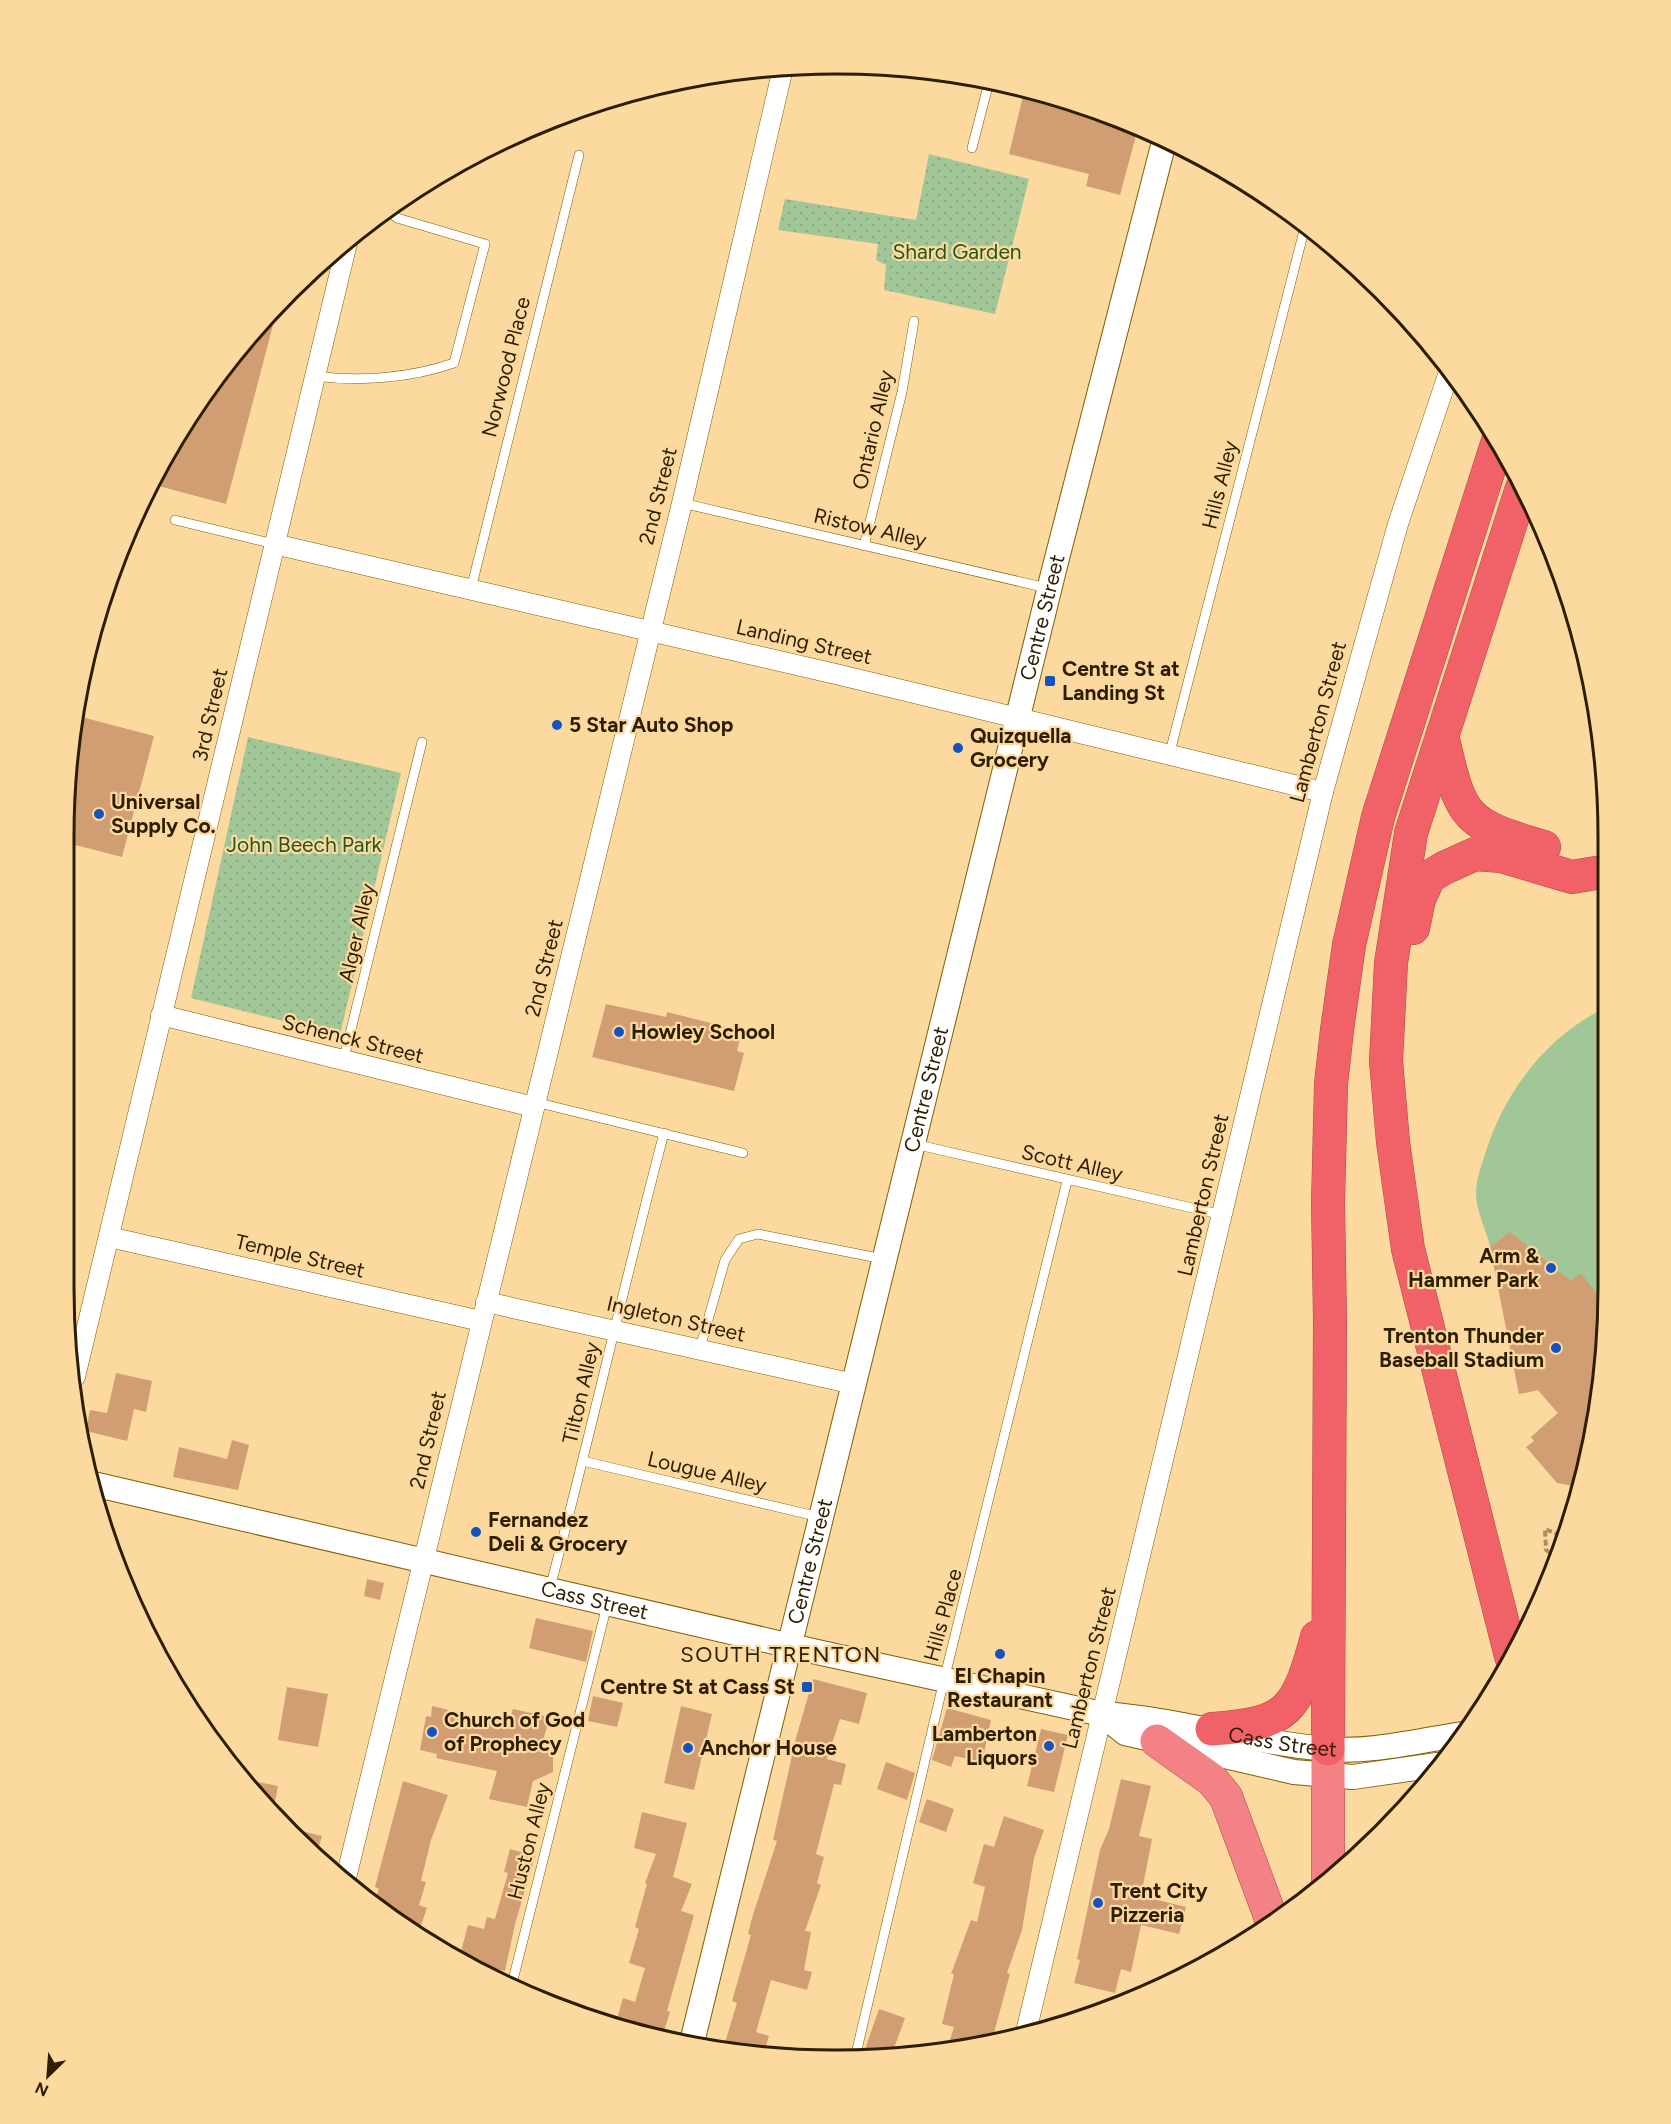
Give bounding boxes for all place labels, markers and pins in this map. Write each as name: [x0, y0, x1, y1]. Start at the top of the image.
place label: Centre St at Landing St: [1062, 656, 1180, 705]
marker: Centre St at Landing St: [1043, 674, 1057, 688]
place label: 5 Star Auto Shop: [569, 712, 733, 737]
marker: 5 Star Auto Shop: [550, 718, 564, 732]
place label: Quizquella Grocery: [970, 723, 1072, 772]
marker: Quizquella Grocery: [951, 741, 965, 755]
place label: Universal Supply Co.: [111, 789, 216, 838]
marker: Universal Supply Co.: [92, 807, 106, 821]
place label: Howley School: [631, 1019, 775, 1044]
marker: Howley School: [612, 1025, 626, 1039]
place label: Arm & Hammer Park: [1408, 1243, 1540, 1292]
marker: Arm & Hammer Park: [1544, 1261, 1558, 1275]
place label: Trenton Thunder Baseball Stadium: [1379, 1323, 1544, 1372]
marker: Trenton Thunder Baseball Stadium: [1549, 1341, 1563, 1355]
place label: Fernandez Deli & Grocery: [488, 1507, 628, 1556]
marker: Fernandez Deli & Grocery: [469, 1525, 483, 1539]
marker: El Chapin Restaurant: [993, 1647, 1007, 1661]
place label: El Chapin Restaurant: [947, 1663, 1053, 1712]
place label: Centre St at Cass St: [600, 1674, 795, 1699]
marker: Centre St at Cass St: [800, 1680, 814, 1694]
place label: Church of God of Prophecy: [444, 1707, 585, 1756]
place label: Lamberton Liquors: [932, 1721, 1037, 1770]
marker: Church of God of Prophecy: [425, 1725, 439, 1739]
place label: Anchor House: [700, 1735, 837, 1760]
marker: Lamberton Liquors: [1042, 1739, 1056, 1753]
marker: Anchor House: [681, 1741, 695, 1755]
place label: Trent City Pizzeria: [1110, 1878, 1209, 1927]
marker: Trent City Pizzeria: [1091, 1896, 1105, 1910]

